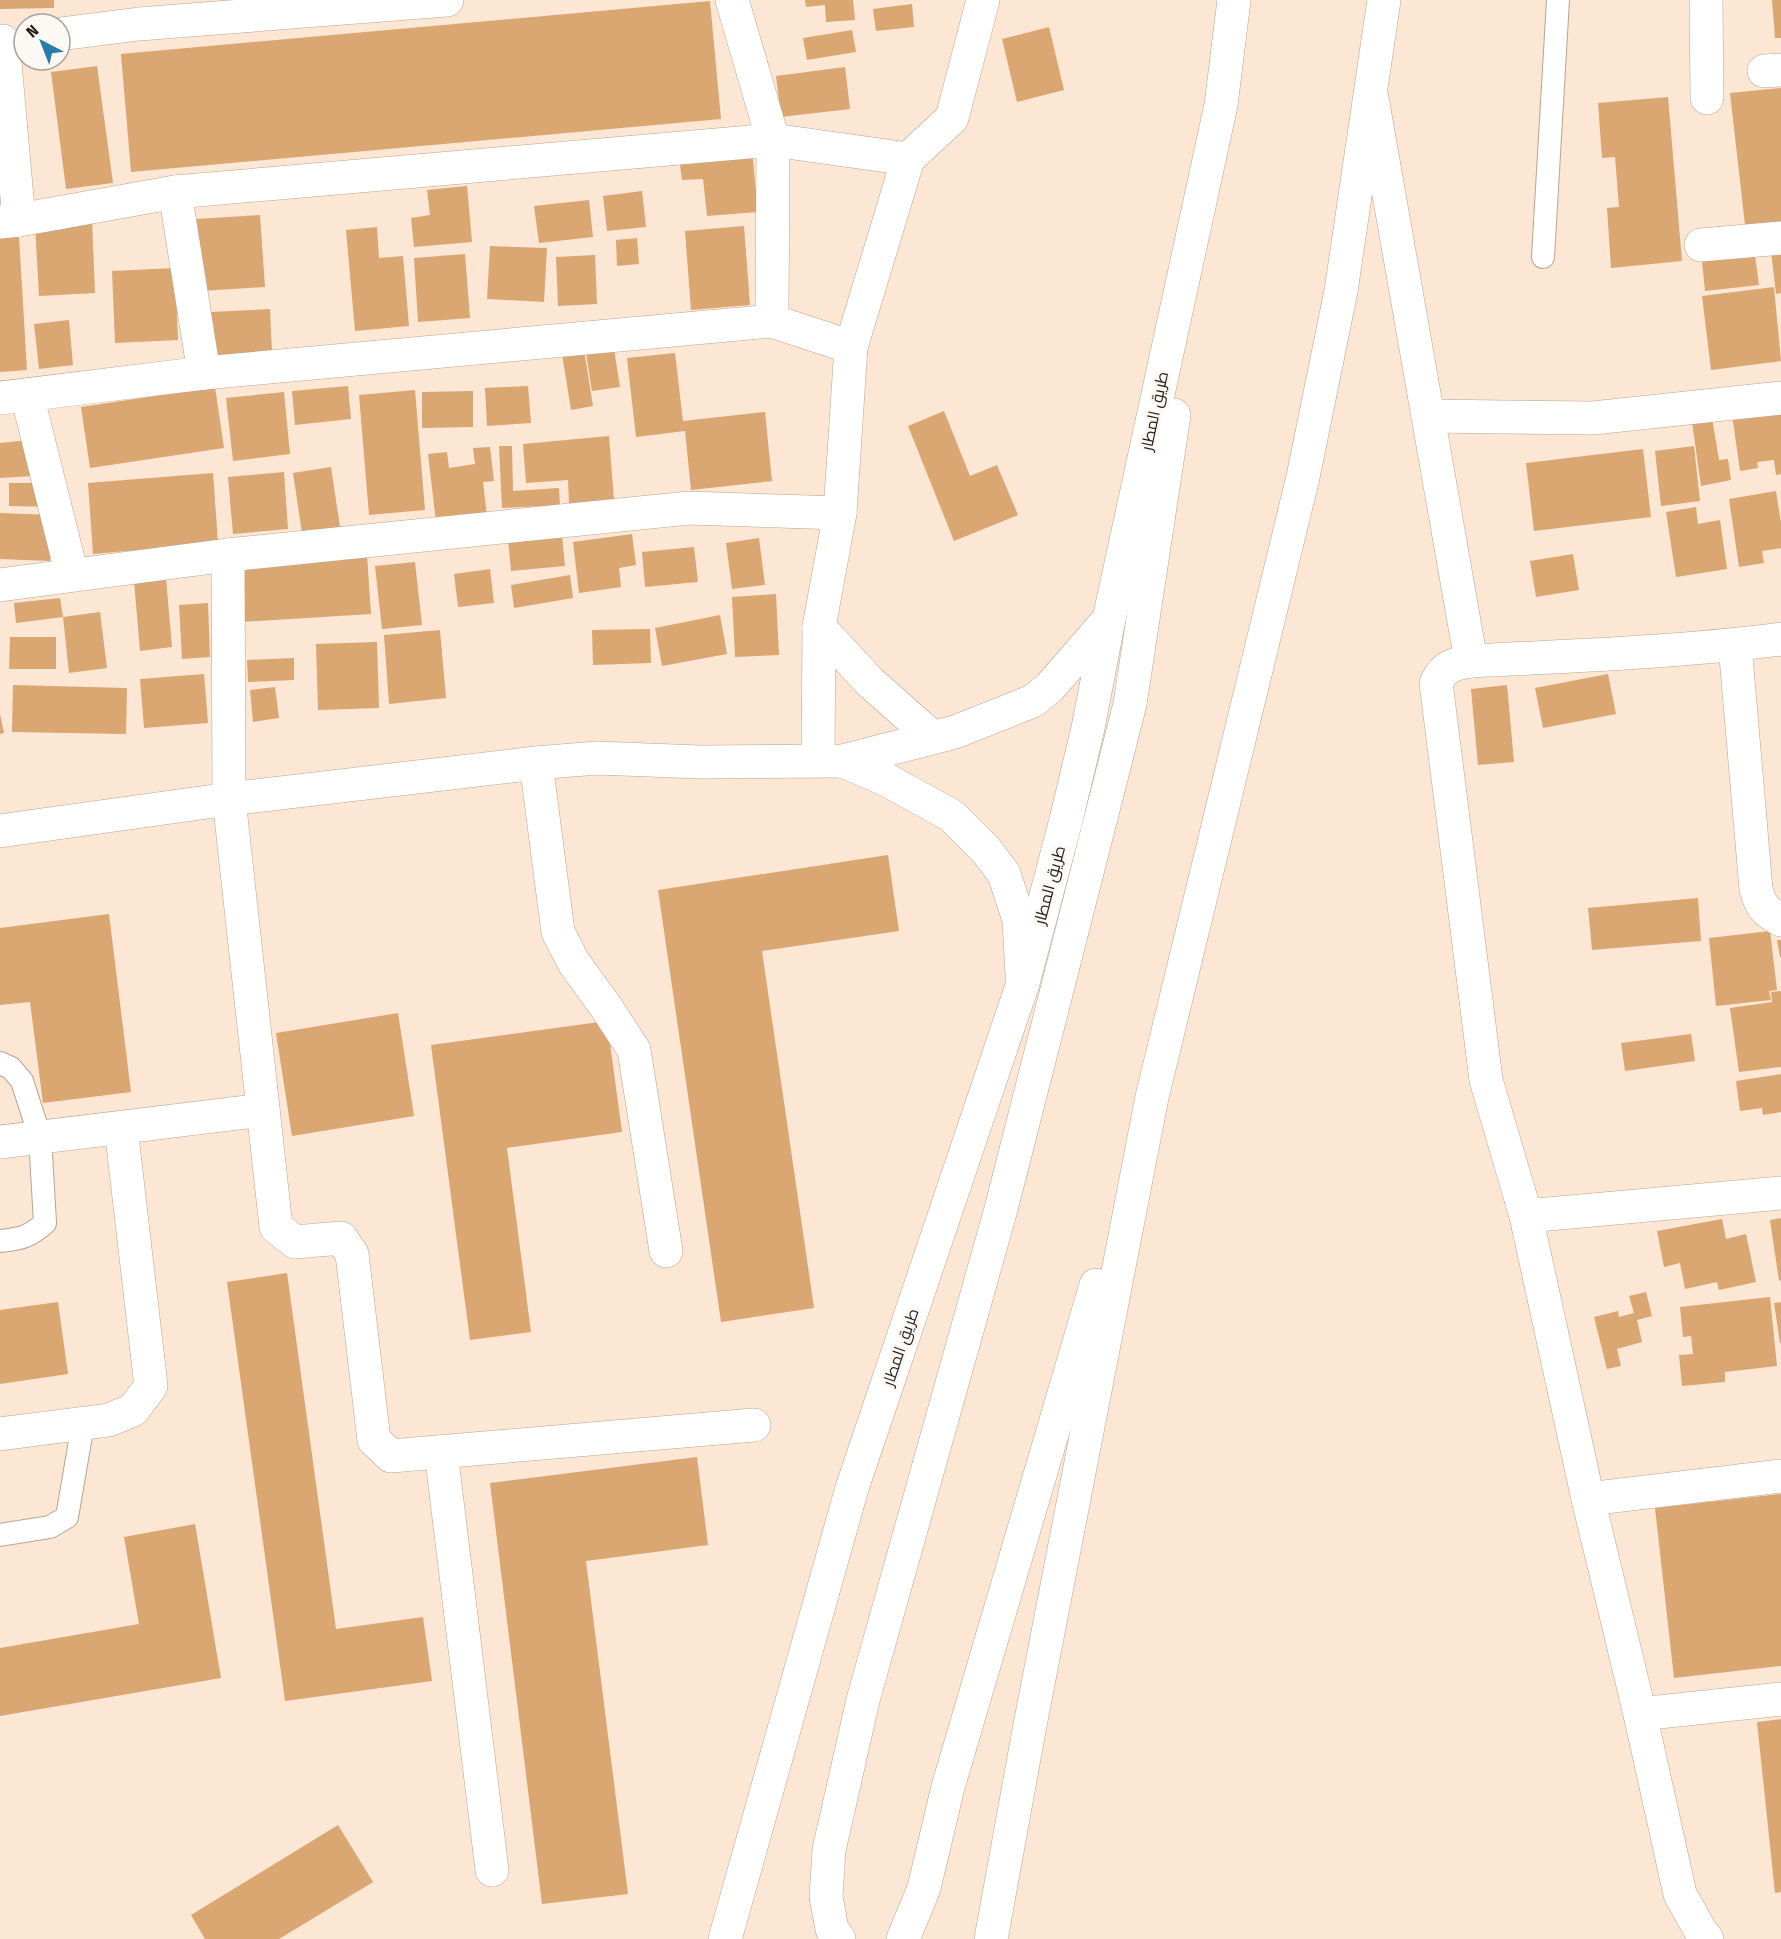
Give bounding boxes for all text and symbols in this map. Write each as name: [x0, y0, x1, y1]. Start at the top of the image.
north arrow: [12, 12, 72, 72]
text: N: [22, 21, 42, 41]
street label: طريق المطار: [1137, 370, 1173, 454]
street label: طريق المطار: [1030, 844, 1070, 928]
street label: طريق المطار: [878, 1306, 924, 1390]

